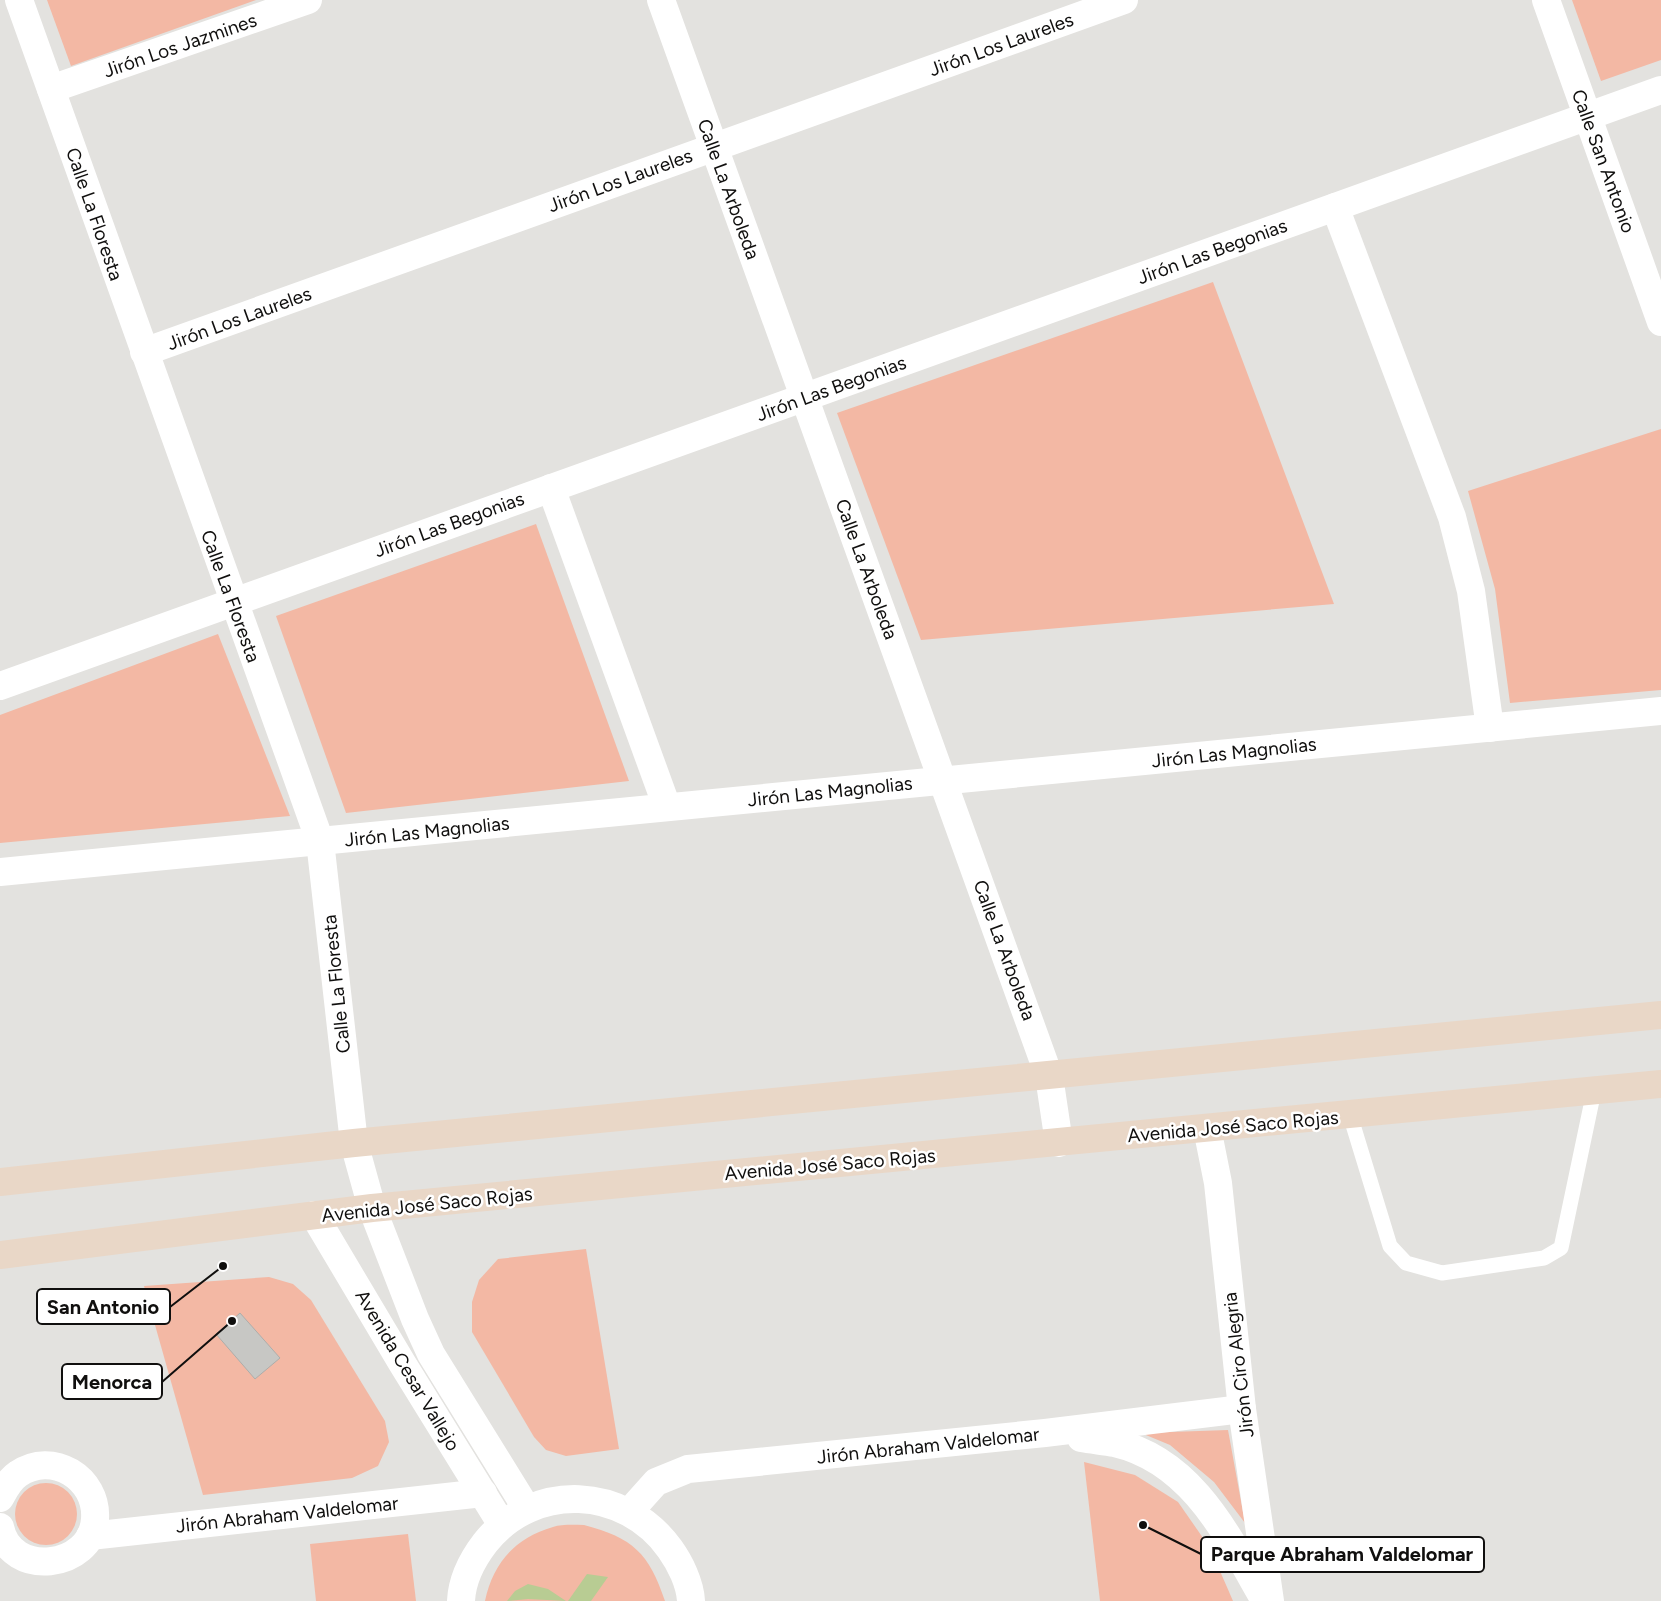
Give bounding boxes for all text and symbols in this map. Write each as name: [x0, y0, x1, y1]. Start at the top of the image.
street label: Jirón Los Jazmines: [100, 8, 260, 82]
street label: Jirón Los Laureles: [926, 8, 1077, 81]
street label: Calle San Antonio: [1567, 86, 1640, 236]
street label: Calle La Arboleda: [692, 116, 765, 263]
street label: Jirón Los Laureles: [545, 144, 696, 217]
street label: Calle La Floresta: [61, 145, 128, 284]
street label: Jirón Las Begonias: [1134, 214, 1290, 289]
street label: Jirón Los Laureles: [164, 282, 315, 355]
street label: Jirón Las Begonias: [753, 351, 909, 426]
street label: Jirón Las Begonias: [371, 487, 527, 562]
street label: Calle La Arboleda: [830, 496, 903, 643]
street label: Calle La Floresta: [196, 527, 265, 665]
street label: Jirón Las Magnolias: [1150, 732, 1318, 773]
street label: Jirón Las Magnolias: [746, 771, 914, 812]
street label: Jirón Las Magnolias: [343, 811, 511, 852]
street label: Calle La Arboleda: [968, 877, 1041, 1024]
street label: Calle La Floresta: [318, 914, 355, 1054]
street label: Avenida José Saco Rojas: [1127, 1106, 1340, 1147]
street label: Avenida José Saco Rojas: [724, 1144, 937, 1185]
street label: Avenida José Saco Rojas: [320, 1182, 534, 1227]
street label: Avenida Cesar Vallejo: [350, 1286, 465, 1455]
callout: San Antonio: [37, 1289, 170, 1324]
street label: Jirón Ciro Alegria: [1218, 1291, 1259, 1439]
text: San Antonio: [47, 1295, 160, 1319]
callout: Menorca: [62, 1364, 162, 1399]
text: Menorca: [72, 1370, 152, 1394]
street label: Jirón Abraham Valdelomar: [816, 1422, 1041, 1469]
street label: Jirón Abraham Valdelomar: [175, 1491, 400, 1538]
callout: Parque Abraham Valdelomar: [1201, 1537, 1484, 1572]
text: Parque Abraham Valdelomar: [1211, 1542, 1474, 1566]

